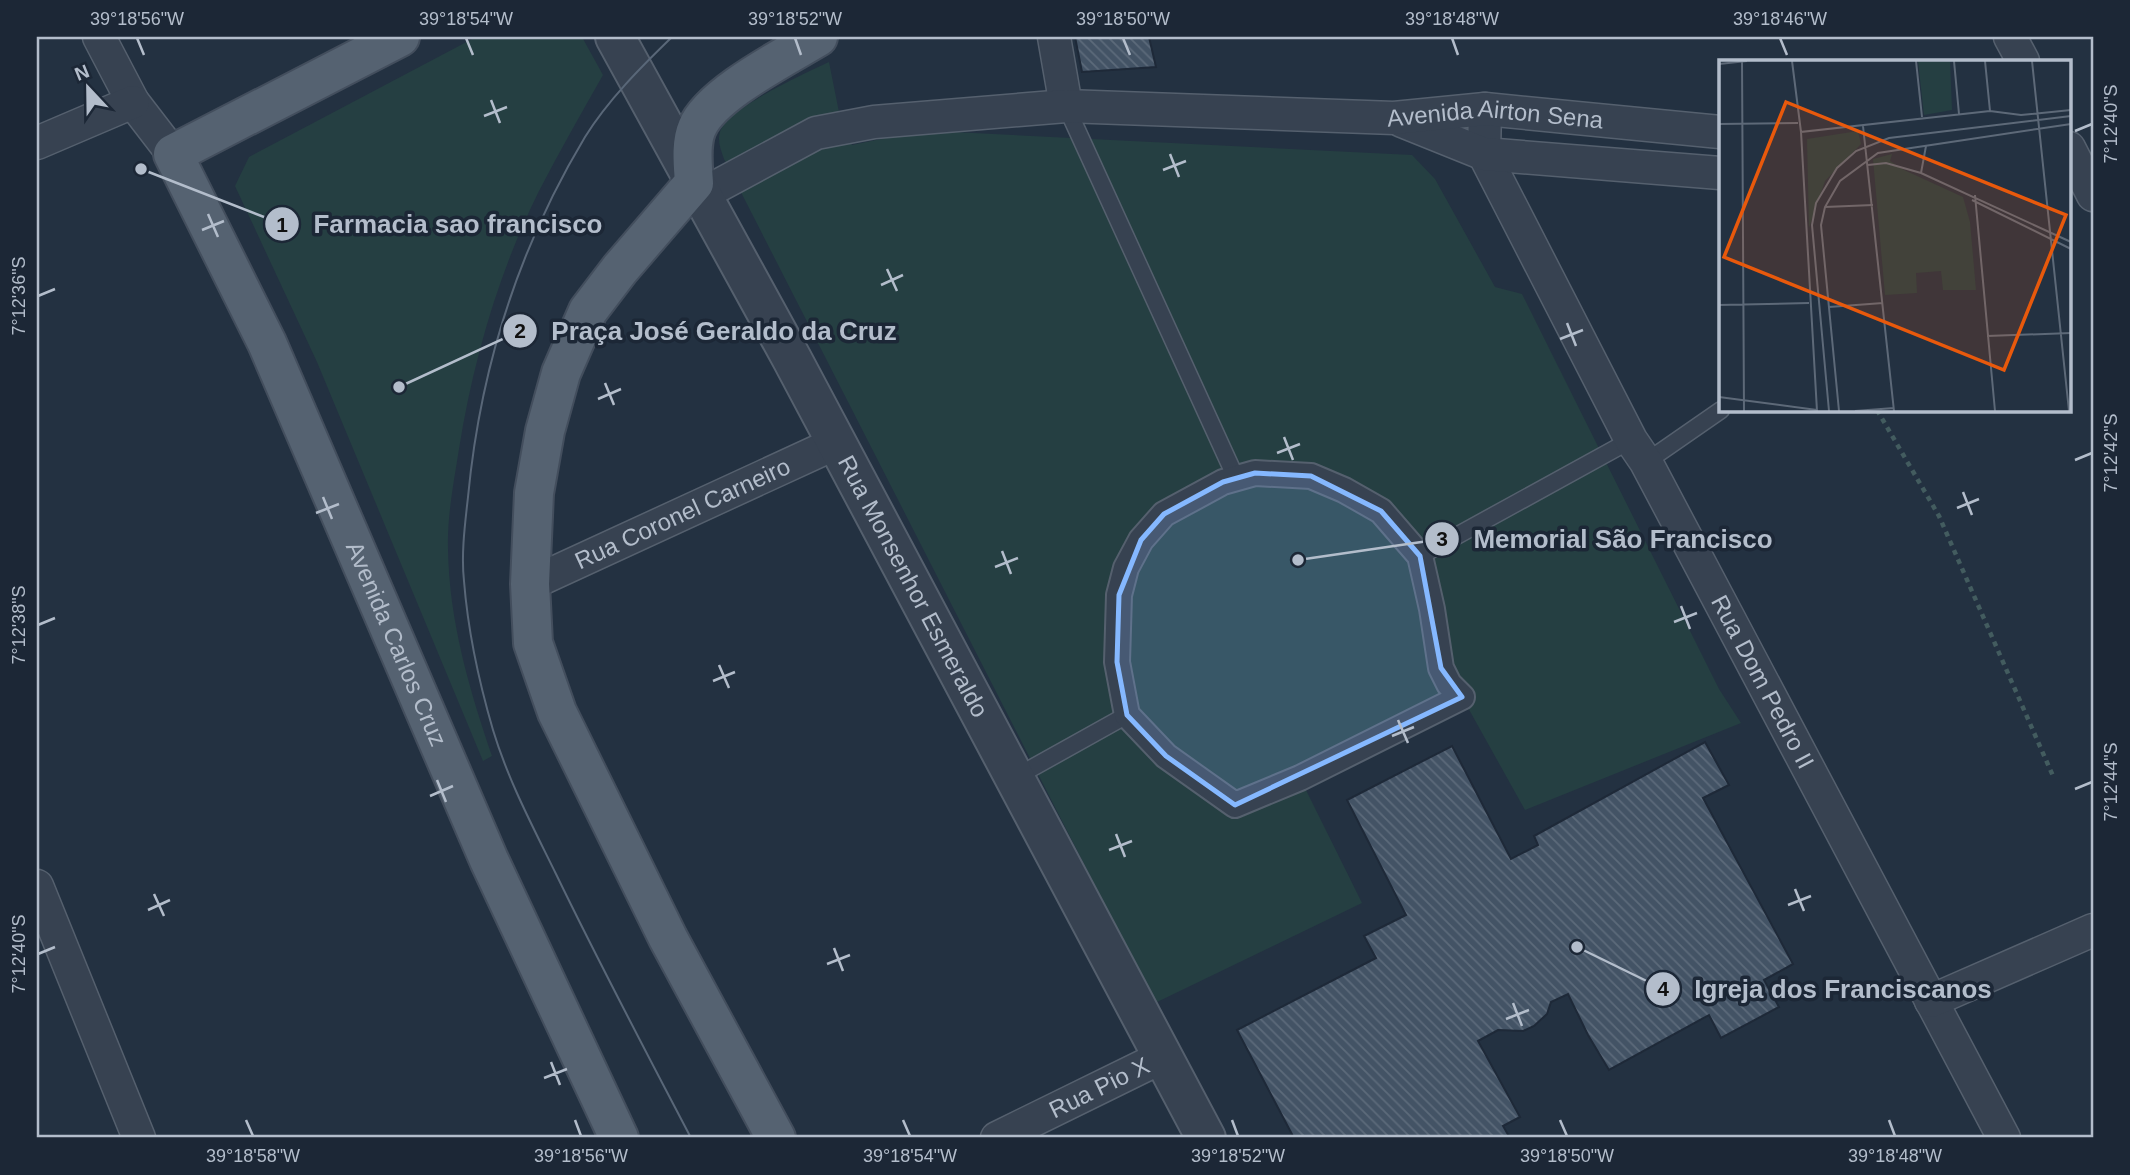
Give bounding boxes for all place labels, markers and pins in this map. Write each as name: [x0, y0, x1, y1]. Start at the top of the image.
callout: Farmacia sao francisco: [264, 201, 616, 248]
callout: Praça José Geraldo da Cruz: [502, 307, 911, 354]
callout: Memorial São Francisco: [1424, 515, 1786, 562]
callout: Igreja dos Franciscanos: [1646, 965, 2006, 1012]

